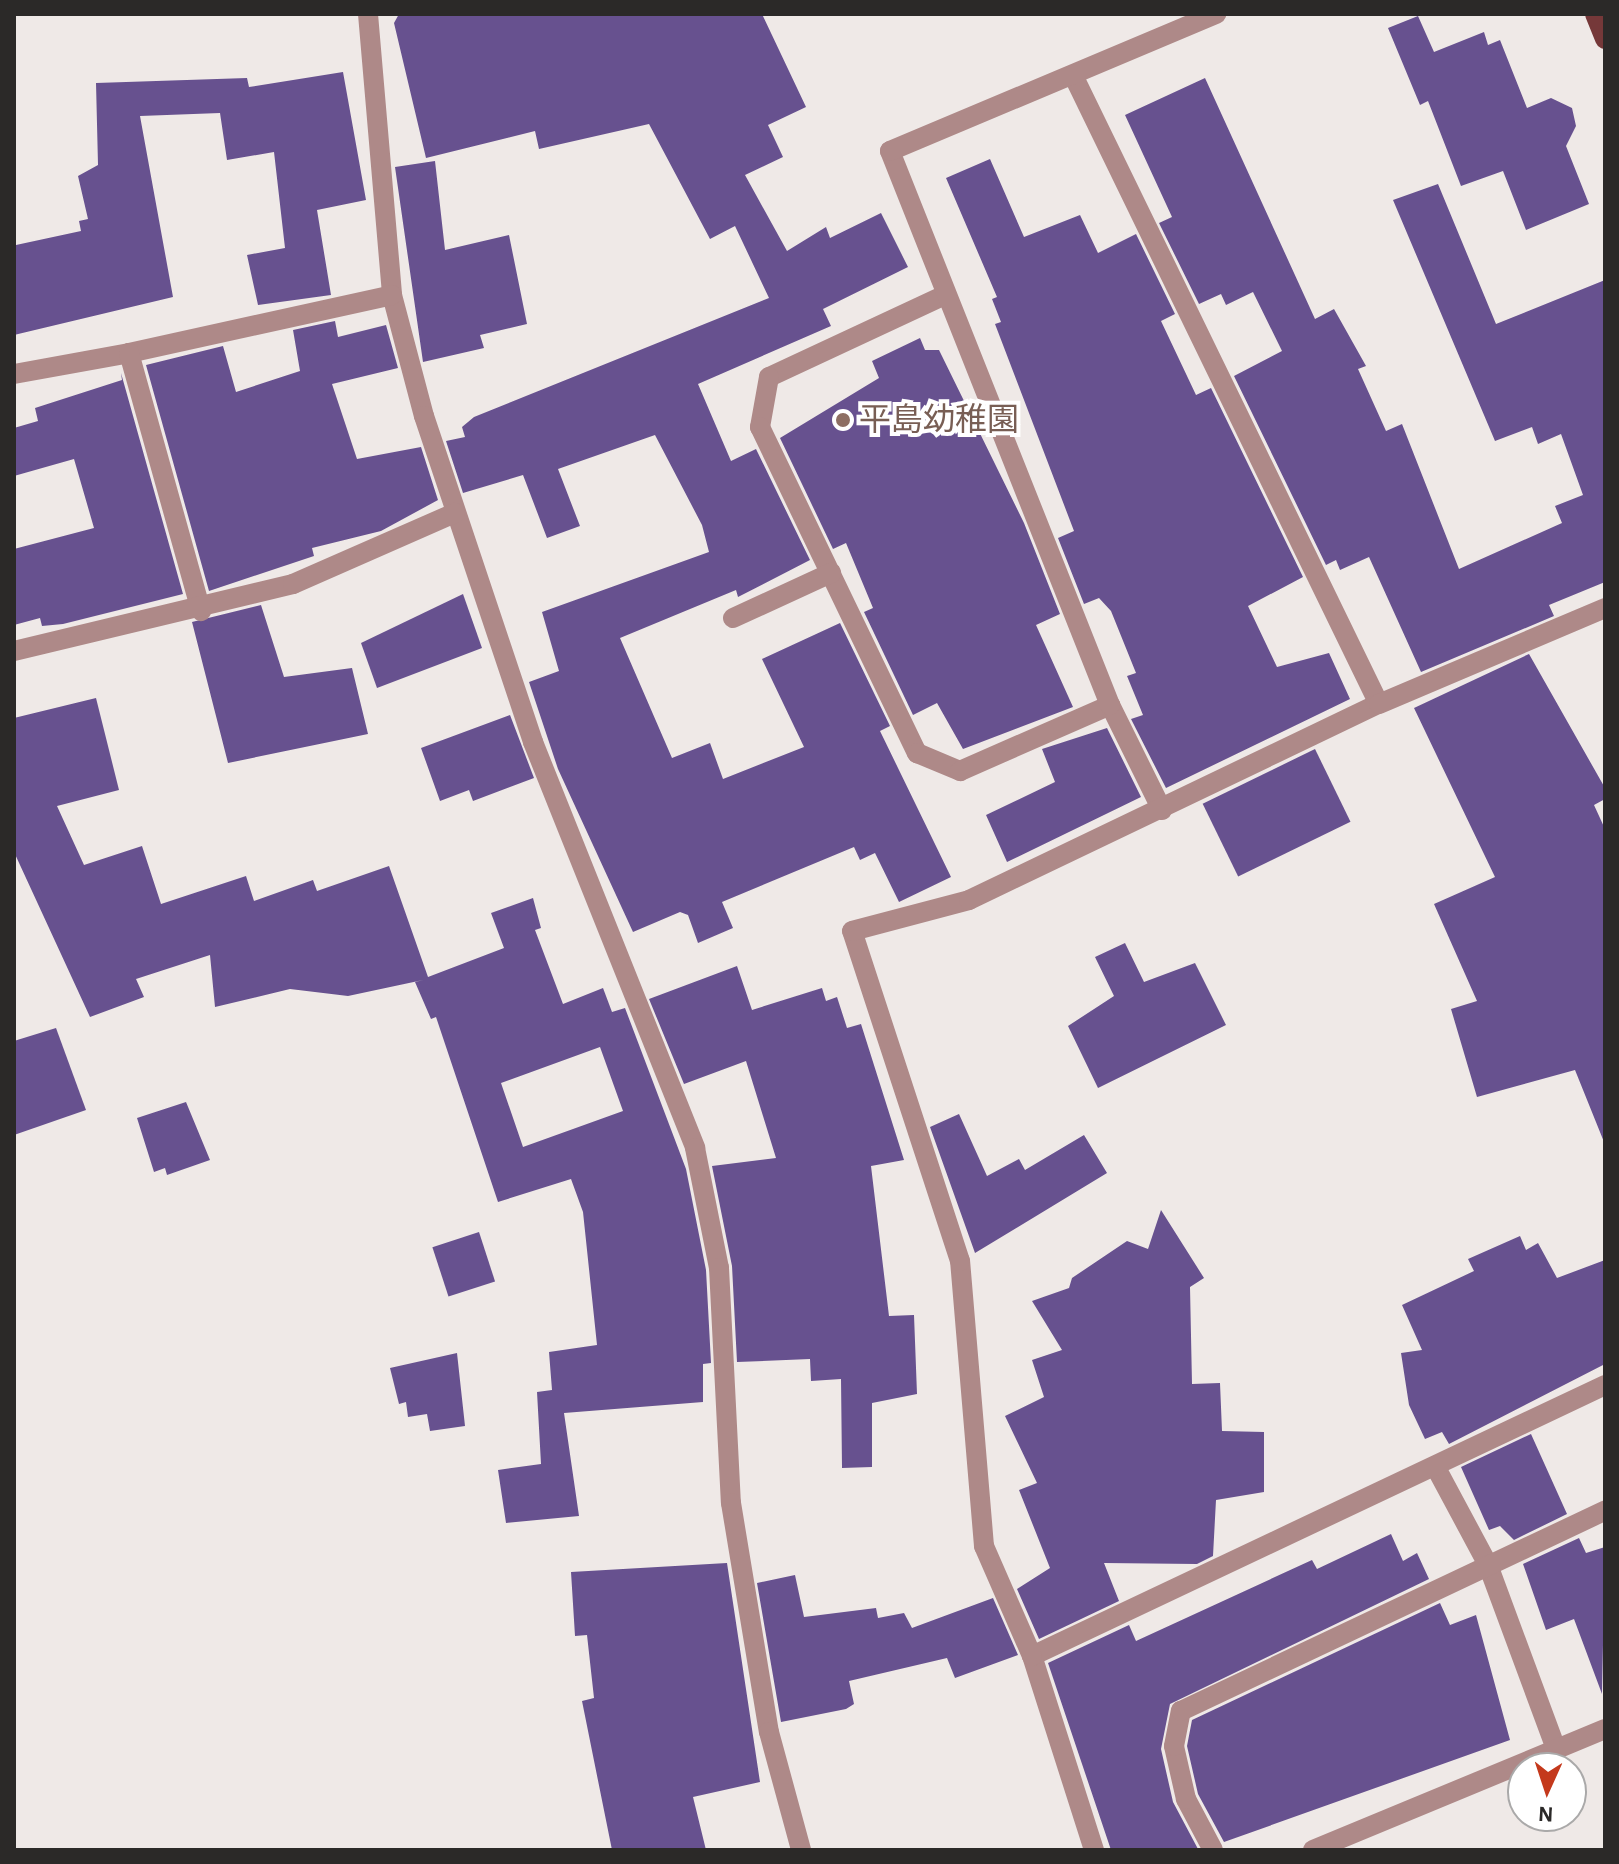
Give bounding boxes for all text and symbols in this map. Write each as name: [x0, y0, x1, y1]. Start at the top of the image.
place label: 平島幼稚園: [859, 401, 1019, 439]
marker: 平島幼稚園: [834, 411, 852, 429]
north arrow: [1507, 1752, 1587, 1832]
text: N: [1538, 1803, 1554, 1825]

